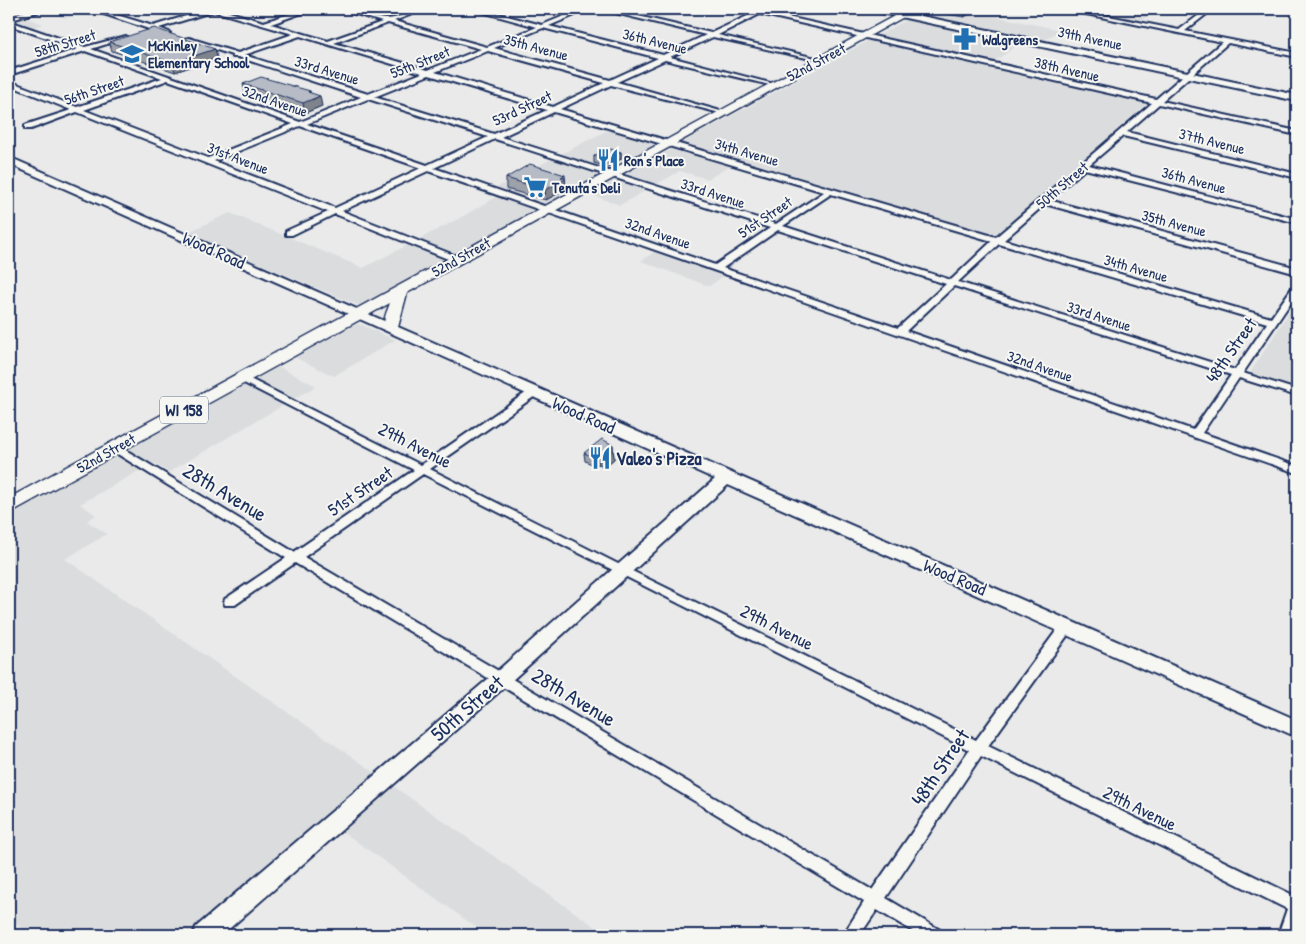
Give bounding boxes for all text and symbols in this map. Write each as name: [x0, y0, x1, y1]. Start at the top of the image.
street label: 39th Avenue: [1056, 21, 1124, 55]
street label: 36th Avenue: [621, 23, 689, 59]
street label: 58th Street: [32, 24, 99, 62]
pharmacy icon: Walgreens: [952, 26, 978, 52]
street label: 35th Avenue: [501, 28, 571, 66]
place label: Walgreens: [982, 29, 1038, 51]
place label: McKinley Elementary School: [148, 35, 250, 74]
street label: 52nd Street: [783, 37, 850, 86]
street label: 55th Street: [387, 40, 454, 83]
school or university icon: McKinley Elementary School: [119, 41, 145, 67]
street label: 33rd Avenue: [292, 50, 362, 90]
street label: 38th Avenue: [1032, 51, 1102, 87]
street label: 56th Street: [61, 70, 128, 110]
street label: 32nd Avenue: [239, 80, 311, 122]
street label: 53rd Street: [489, 85, 556, 131]
street label: 37th Avenue: [1177, 123, 1247, 159]
street label: 34th Avenue: [713, 133, 781, 171]
street label: 31st Avenue: [204, 137, 272, 179]
restaurant icon: Ron's Place: [595, 147, 621, 173]
place label: Ron's Place: [624, 150, 684, 171]
street label: 50th Street: [1031, 156, 1093, 214]
street label: 36th Avenue: [1160, 161, 1228, 199]
street label: 33rd Avenue: [678, 173, 748, 213]
supermarket icon: Tenuta's Deli: [522, 174, 548, 200]
place label: Tenuta's Deli: [551, 177, 621, 198]
street label: 51st Street: [734, 191, 797, 243]
street label: 35th Avenue: [1139, 204, 1209, 242]
street label: 32nd Avenue: [622, 212, 694, 254]
street label: Wood Road: [179, 225, 249, 275]
street label: 52nd Street: [428, 232, 495, 282]
street label: 34th Avenue: [1102, 249, 1170, 287]
street label: 33rd Avenue: [1064, 296, 1134, 336]
street label: 48th Street: [1199, 312, 1263, 388]
street label: 32nd Avenue: [1004, 345, 1076, 387]
street label: Wood Road: [549, 390, 619, 440]
road number: WI 158: [160, 396, 208, 424]
street label: 29th Avenue: [374, 416, 456, 474]
street label: 52nd Street: [73, 428, 140, 478]
restaurant icon: Valeo's Pizza: [587, 445, 613, 471]
place label: Valeo's Pizza: [616, 446, 702, 471]
street label: 28th Avenue: [178, 456, 272, 528]
street label: 51st Street: [323, 460, 398, 522]
street label: Wood Road: [920, 553, 990, 601]
street label: 29th Avenue: [736, 598, 818, 656]
street label: 28th Avenue: [527, 661, 621, 733]
street label: 50th Street: [424, 668, 510, 748]
street label: 48th Street: [904, 722, 977, 811]
street label: 29th Avenue: [1099, 780, 1181, 836]

